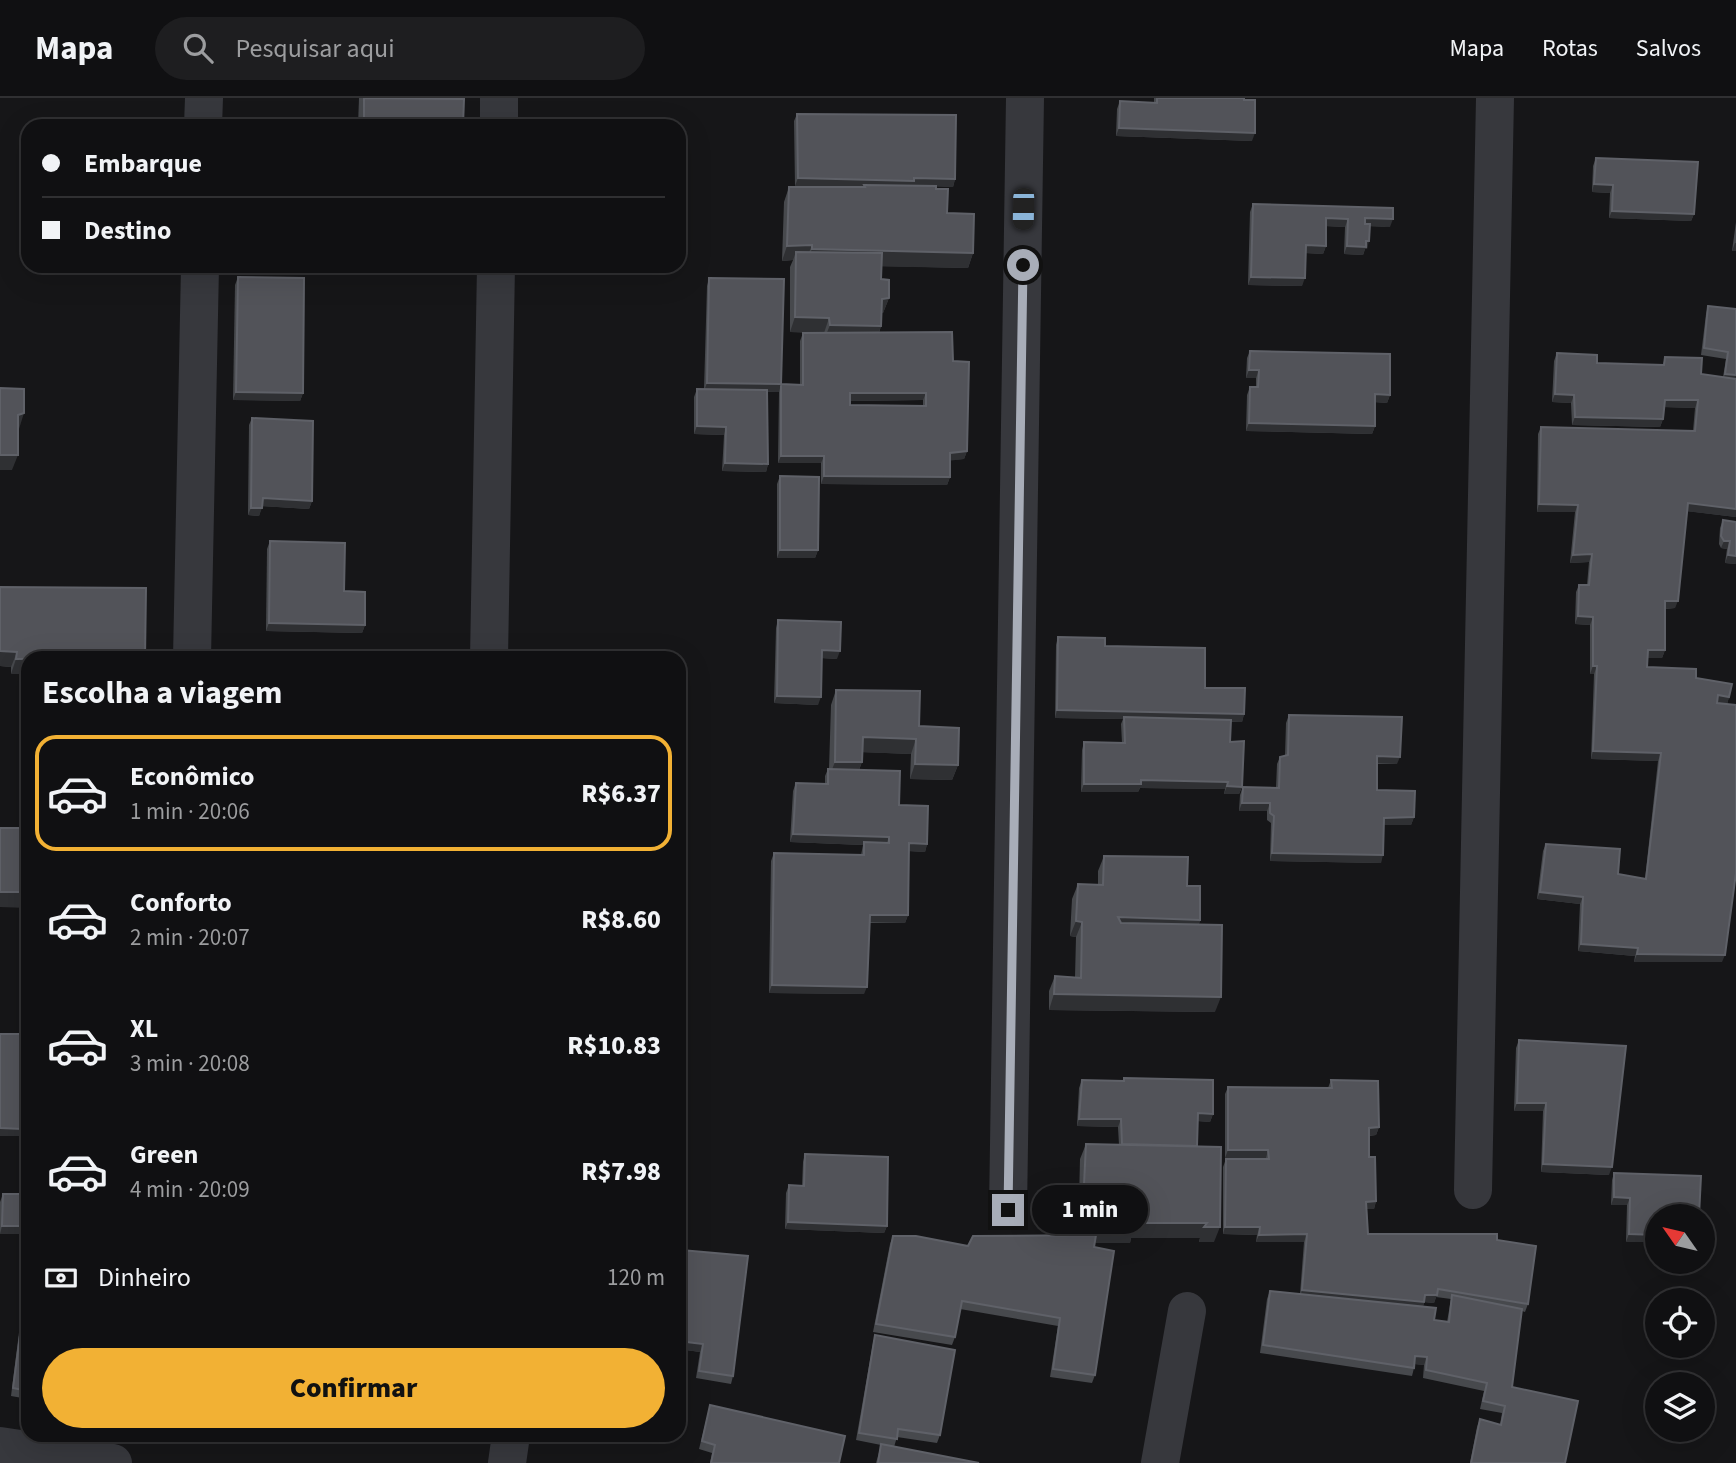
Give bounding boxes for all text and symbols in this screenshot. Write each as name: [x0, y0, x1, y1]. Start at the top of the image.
search box: [155, 17, 645, 80]
text: Mapa: [35, 25, 113, 72]
icon: search: [179, 29, 217, 67]
text: Pesquisar aqui: [235, 30, 395, 67]
text: Mapa: [1449, 31, 1504, 66]
text: Rotas: [1542, 31, 1598, 66]
text: Salvos: [1636, 31, 1701, 66]
text: Embarque: [84, 145, 202, 182]
car: [1013, 188, 1034, 230]
text: Destino: [84, 212, 171, 249]
route start: [1007, 249, 1039, 281]
text: Escolha a viagem: [42, 670, 282, 716]
text: Econômico: [130, 758, 255, 795]
icon: car: [46, 762, 109, 825]
text: R$6.37: [581, 775, 661, 812]
text: 1 min · 20:06: [130, 795, 250, 828]
text: Conforto: [130, 884, 232, 921]
icon: car: [46, 888, 109, 951]
text: R$8.60: [581, 901, 661, 938]
text: 2 min · 20:07: [130, 921, 250, 954]
text: XL: [130, 1010, 158, 1047]
icon: car: [46, 1014, 109, 1077]
text: R$10.83: [567, 1027, 661, 1064]
text: 3 min · 20:08: [130, 1047, 250, 1080]
text: Green: [130, 1136, 198, 1173]
icon: car: [46, 1140, 109, 1203]
text: R$7.98: [581, 1153, 661, 1190]
text: 4 min · 20:09: [130, 1173, 250, 1206]
callout: 1 min: [1032, 1186, 1148, 1234]
text: 1 min: [1062, 1193, 1118, 1226]
route end: [992, 1194, 1024, 1226]
north arrow: [1645, 1204, 1715, 1274]
map controls: [1645, 1204, 1715, 1442]
icon: cash: [42, 1259, 80, 1297]
text: Dinheiro: [98, 1259, 191, 1296]
text: 120 m: [607, 1261, 665, 1294]
button: locate: [1645, 1288, 1715, 1358]
button: Confirmar: [42, 1348, 665, 1428]
button: layers: [1645, 1372, 1715, 1442]

